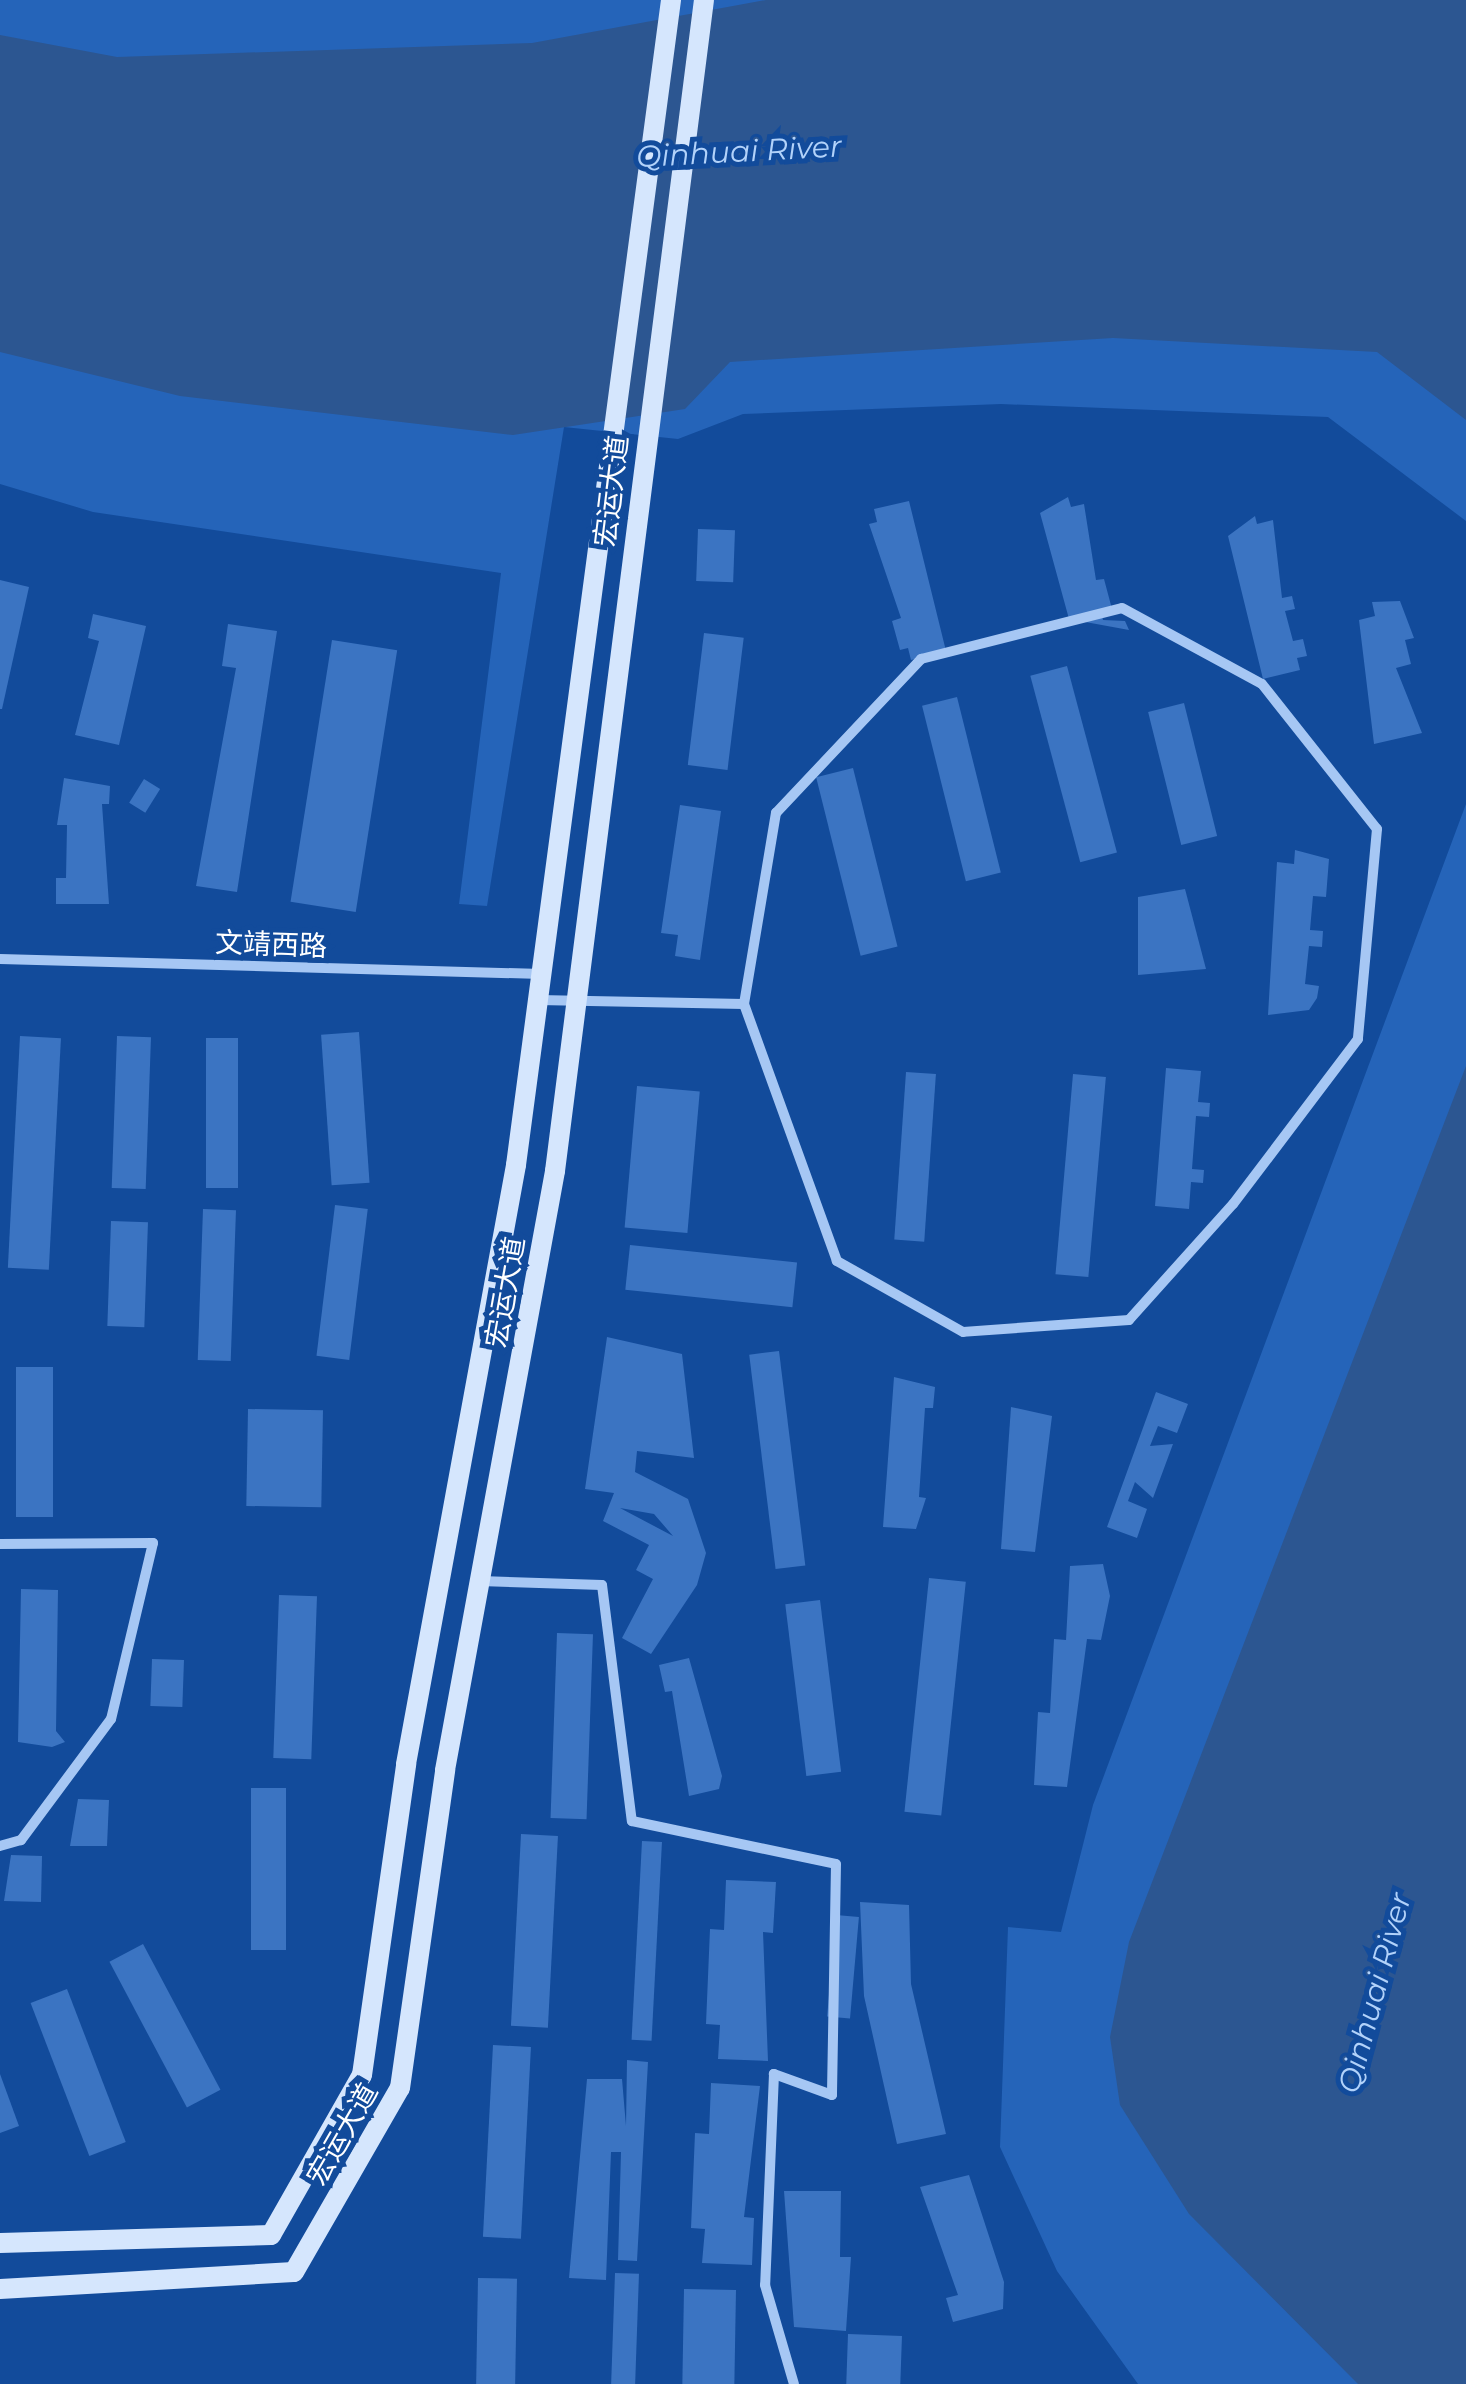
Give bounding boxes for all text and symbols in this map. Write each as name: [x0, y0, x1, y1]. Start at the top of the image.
water label: Qinhuai River: [635, 129, 843, 175]
street label: 宏运大道: [588, 433, 634, 549]
street label: 文靖西路: [214, 925, 328, 963]
street label: 宏运大道: [479, 1234, 531, 1350]
water label: Qinhuai River: [1331, 1889, 1419, 2097]
street label: 宏运大道: [299, 2077, 385, 2191]

